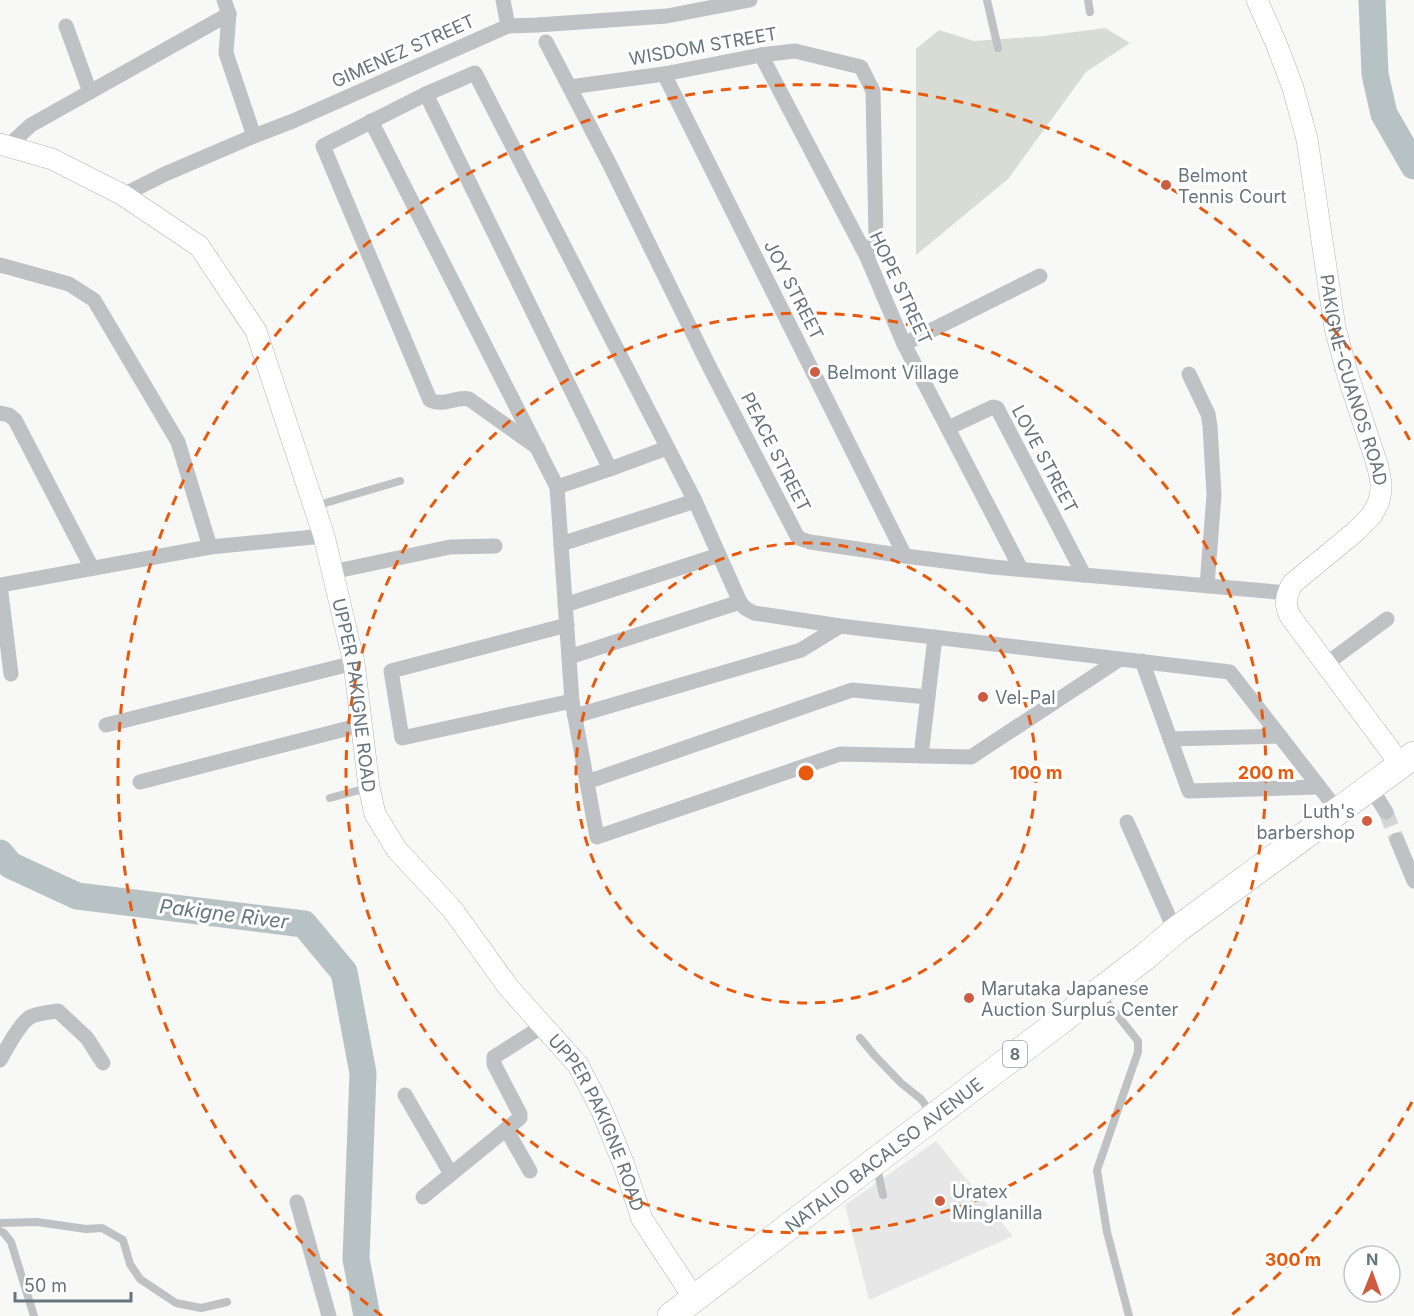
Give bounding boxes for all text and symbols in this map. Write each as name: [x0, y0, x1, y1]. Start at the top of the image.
street label: GIMENEZ STREET: [328, 10, 478, 92]
street label: WISDOM STREET: [627, 23, 779, 69]
place label: Belmont Tennis Court: [1178, 165, 1287, 207]
marker: Belmont Tennis Court: [1159, 178, 1173, 192]
street label: HOPE STREET: [866, 228, 936, 348]
street label: JOY STREET: [760, 237, 828, 343]
street label: PAKIGNE-CUANOS ROAD: [1317, 273, 1392, 487]
place label: Belmont Village: [827, 362, 959, 383]
marker: Belmont Village: [808, 365, 822, 379]
street label: PEACE STREET: [737, 389, 815, 515]
street label: LOVE STREET: [1008, 401, 1082, 517]
street label: UPPER PAKIGNE ROAD: [329, 596, 380, 793]
place label: Vel-Pal: [995, 687, 1056, 708]
marker: Vel-Pal: [976, 690, 990, 704]
text: 100 m: [1010, 762, 1062, 783]
text: 200 m: [1238, 762, 1294, 783]
centre of rings: [796, 763, 816, 783]
place label: Luth's barbershop: [1256, 801, 1355, 843]
marker: Luth's barbershop: [1360, 814, 1374, 828]
water label: Pakigne River: [158, 894, 290, 934]
place label: Marutaka Japanese Auction Surplus Center: [981, 978, 1178, 1020]
marker: Marutaka Japanese Auction Surplus Center: [962, 991, 976, 1005]
street label: UPPER PAKIGNE ROAD: [544, 1029, 649, 1214]
road number: 8: [1003, 1041, 1027, 1067]
street label: NATALIO BACALSO AVENUE: [781, 1073, 987, 1236]
place label: Uratex Minglanilla: [952, 1181, 1043, 1223]
marker: Uratex Minglanilla: [933, 1194, 947, 1208]
north arrow: [1342, 1244, 1402, 1304]
text: 300 m: [1265, 1249, 1321, 1270]
text: N: [1366, 1249, 1379, 1269]
scale bar: [15, 1265, 130, 1303]
text: 50 m: [24, 1275, 67, 1296]

